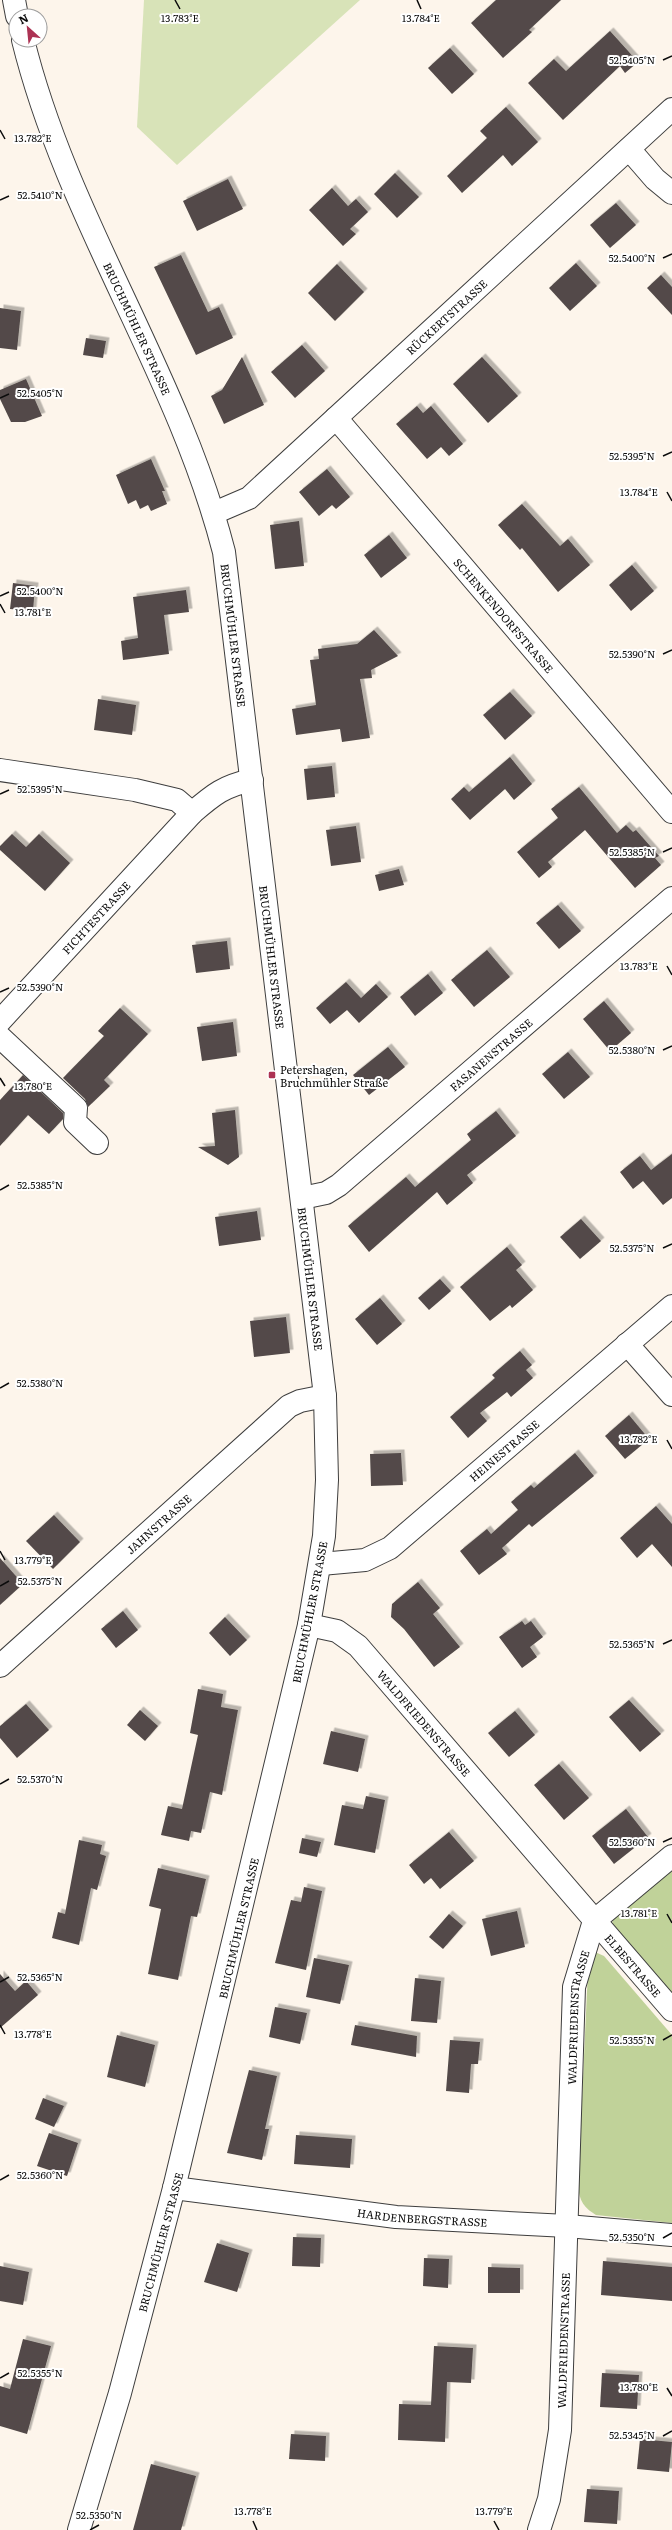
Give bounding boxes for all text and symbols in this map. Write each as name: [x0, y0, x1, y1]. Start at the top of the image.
north arrow: [8, 8, 48, 48]
text: N: [15, 9, 31, 27]
text: 13.783°E: [161, 10, 199, 25]
text: 13.784°E: [402, 10, 440, 25]
text: 52.5405°N: [609, 52, 655, 67]
text: 13.782°E: [14, 130, 52, 145]
text: 52.5410°N: [17, 187, 63, 202]
text: 52.5400°N: [608, 250, 656, 265]
street label: BRUCHMÜHLER STRASSE: [100, 260, 175, 397]
street label: RÜCKERTSTRASSE: [402, 275, 490, 358]
text: 52.5405°N: [17, 385, 63, 400]
text: 52.5395°N: [609, 448, 655, 463]
text: 13.784°E: [620, 484, 658, 499]
street label: SCHENKENDORFSTRASSE: [450, 554, 558, 676]
street label: BRUCHMÜHLER STRASSE: [217, 563, 251, 708]
text: 52.5400°N: [16, 583, 64, 598]
text: 13.781°E: [15, 604, 51, 619]
text: 52.5390°N: [609, 646, 655, 661]
text: 52.5395°N: [17, 781, 63, 796]
text: 52.5385°N: [609, 844, 655, 859]
street label: FICHTESTRASSE: [58, 877, 133, 957]
street label: BRUCHMÜHLER STRASSE: [256, 885, 289, 1030]
text: 13.783°E: [620, 958, 658, 973]
text: 52.5390°N: [17, 979, 63, 994]
street label: FASANENSTRASSE: [446, 1014, 535, 1094]
text: 52.5380°N: [609, 1042, 655, 1057]
place label: Petershagen, Bruchmühler Straße: [280, 1061, 389, 1090]
marker: Petershagen, Bruchmühler Straße: [267, 1070, 277, 1080]
text: 13.780°E: [14, 1078, 52, 1093]
text: 52.5385°N: [17, 1177, 63, 1192]
street label: BRUCHMÜHLER STRASSE: [294, 1206, 328, 1352]
text: 52.5375°N: [609, 1240, 655, 1255]
text: 52.5380°N: [17, 1375, 63, 1390]
street label: HEINESTRASSE: [465, 1416, 542, 1485]
text: 13.782°E: [620, 1431, 658, 1446]
street label: JAHNSTRASSE: [122, 1490, 194, 1557]
street label: BRUCHMÜHLER STRASSE: [287, 1540, 331, 1684]
text: 13.779°E: [14, 1552, 52, 1567]
text: 52.5375°N: [17, 1573, 63, 1588]
text: 52.5365°N: [609, 1636, 655, 1651]
street label: WALDFRIEDENSTRASSE: [374, 1666, 475, 1780]
text: 52.5370°N: [17, 1771, 63, 1786]
text: 52.5360°N: [609, 1834, 655, 1849]
street label: BRUCHMÜHLER STRASSE: [214, 1856, 262, 2000]
text: 13.781°E: [621, 1905, 657, 1920]
street label: ELBESTRASSE: [601, 1930, 665, 2000]
street label: WALDFRIEDENSTRASSE: [563, 1948, 593, 2085]
text: 52.5365°N: [17, 1969, 63, 1984]
text: 13.778°E: [14, 2026, 52, 2041]
text: 52.5355°N: [609, 2032, 655, 2047]
text: 52.5360°N: [17, 2167, 63, 2182]
street label: BRUCHMÜHLER STRASSE: [134, 2170, 186, 2314]
street label: HARDENBERGSTRASSE: [356, 2204, 488, 2230]
text: 52.5350°N: [609, 2229, 655, 2244]
street label: WALDFRIEDENSTRASSE: [553, 2272, 573, 2409]
text: 52.5355°N: [17, 2365, 63, 2380]
text: 13.780°E: [620, 2379, 658, 2394]
text: 52.5345°N: [609, 2427, 655, 2442]
text: 13.778°E: [234, 2503, 272, 2518]
text: 13.779°E: [475, 2503, 513, 2518]
text: 52.5350°N: [76, 2507, 122, 2522]

